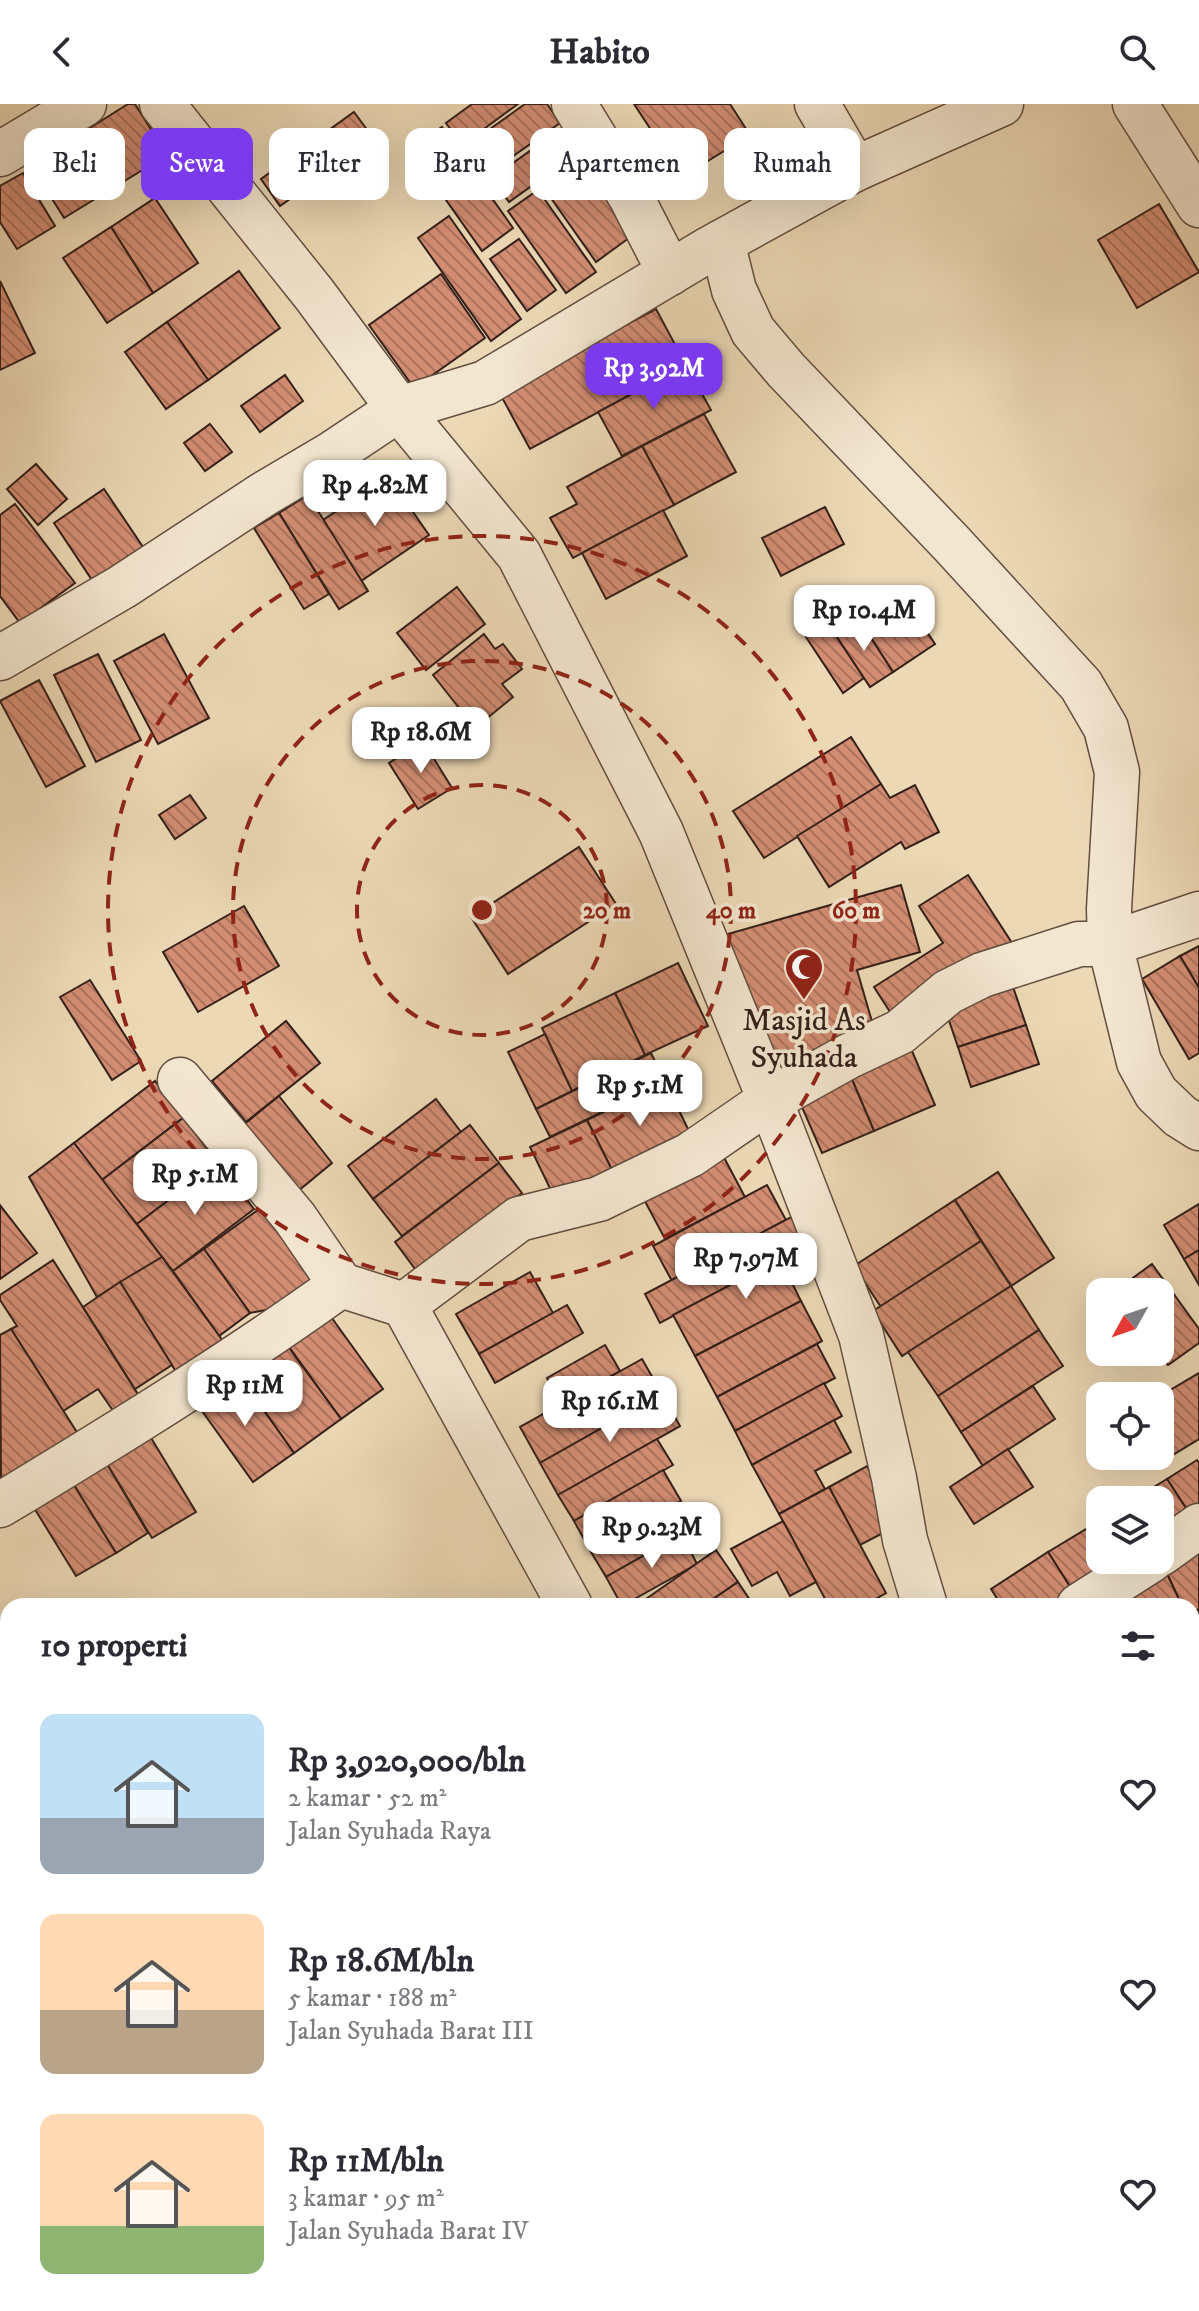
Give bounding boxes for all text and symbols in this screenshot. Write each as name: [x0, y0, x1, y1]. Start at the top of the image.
icon: back: [40, 30, 84, 74]
text: Habito: [549, 30, 650, 75]
icon: search: [1115, 30, 1159, 74]
chip: Beli: [24, 128, 125, 200]
chip: Sewa: [141, 128, 253, 200]
chip: Filter: [269, 128, 389, 200]
chip: Baru: [405, 128, 514, 200]
chip: Apartemen: [530, 128, 708, 200]
chip: Rumah: [724, 128, 860, 200]
pin: Rp 3.92M: [571, 343, 737, 411]
text: Rp 3.92M: [603, 352, 705, 385]
pin: Rp 4.82M: [292, 460, 458, 528]
text: Rp 4.82M: [321, 469, 429, 502]
pin: Rp 10.4M: [781, 585, 947, 653]
text: Rp 10.4M: [812, 594, 916, 627]
pin: Rp 18.6M: [338, 707, 504, 775]
text: Rp 18.6M: [370, 716, 472, 749]
centre of rings: [468, 896, 496, 924]
text: 20 m: [583, 896, 631, 926]
text: 40 m: [706, 896, 756, 926]
text: 60 m: [832, 896, 880, 926]
mosque icon: Masjid As Syuhada: [783, 946, 825, 1001]
place label: Masjid As Syuhada: [742, 1001, 866, 1078]
pin: Rp 5.1M: [566, 1060, 714, 1128]
text: Rp 5.1M: [596, 1069, 684, 1102]
pin: Rp 5.1M: [121, 1149, 269, 1217]
text: Rp 5.1M: [151, 1158, 239, 1191]
pin: Rp 7.97M: [663, 1233, 829, 1301]
text: Rp 7.97M: [693, 1242, 799, 1275]
north arrow: [1086, 1278, 1174, 1366]
map controls: [1086, 1278, 1174, 1574]
pin: Rp 11M: [180, 1360, 310, 1428]
text: Rp 11M: [206, 1369, 284, 1402]
pin: Rp 16.1M: [527, 1376, 693, 1444]
button: locate: [1086, 1382, 1174, 1470]
text: Rp 16.1M: [561, 1385, 659, 1418]
button: layers: [1086, 1486, 1174, 1574]
pin: Rp 9.23M: [569, 1502, 735, 1570]
text: Rp 9.23M: [601, 1511, 703, 1544]
icon: filters: [1116, 1624, 1160, 1668]
text: 10 properti: [40, 1625, 188, 1667]
text: Rp 3,920,000/bln: [288, 1740, 526, 1782]
icon: home: [104, 1746, 200, 1842]
icon: heart: [1116, 1772, 1160, 1816]
text: 2 kamar · 52 m²: [288, 1782, 446, 1815]
text: Jalan Syuhada Raya: [288, 1815, 491, 1848]
text: Rp 18.6M/bln: [288, 1940, 474, 1982]
icon: home: [104, 1946, 200, 2042]
icon: heart: [1116, 1972, 1160, 2016]
text: 5 kamar · 188 m²: [288, 1982, 456, 2015]
text: Jalan Syuhada Barat III: [288, 2015, 534, 2048]
text: Rp 11M/bln: [288, 2140, 444, 2182]
icon: home: [104, 2146, 200, 2242]
icon: heart: [1116, 2172, 1160, 2216]
text: 3 kamar · 95 m²: [288, 2182, 444, 2215]
text: Jalan Syuhada Barat IV: [288, 2215, 529, 2248]

